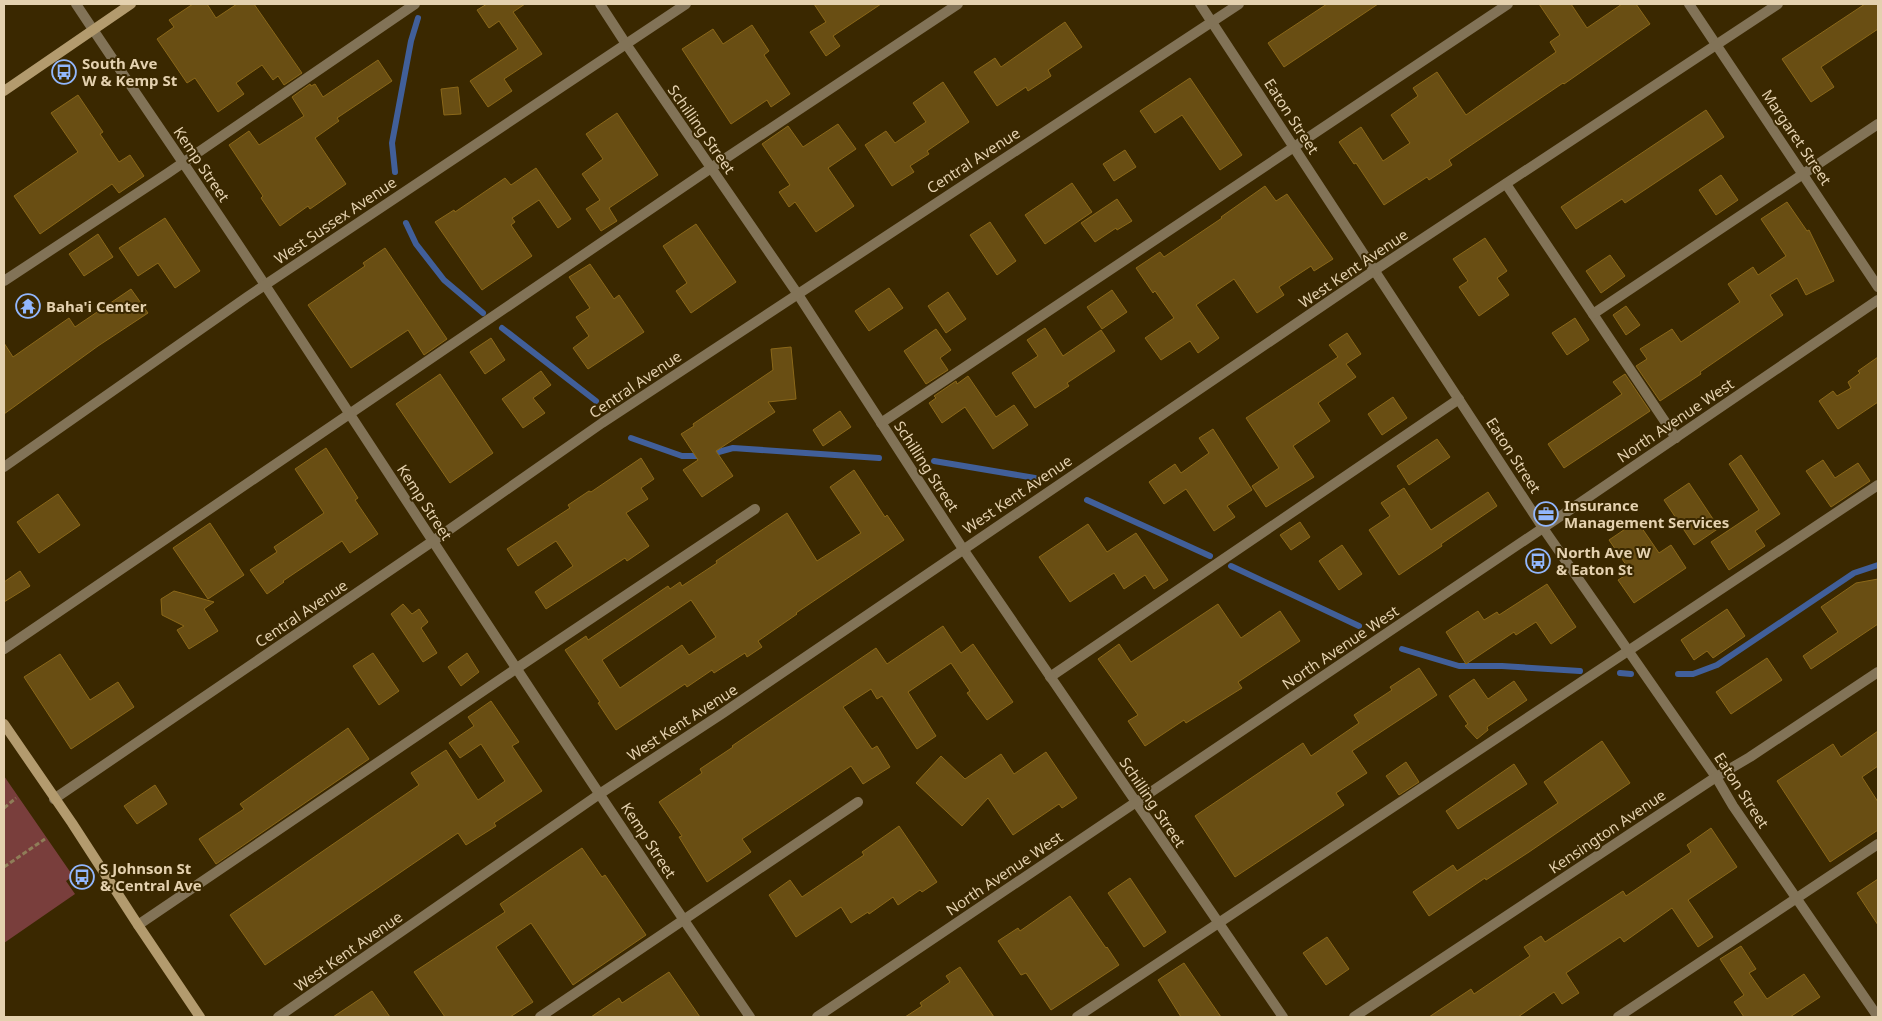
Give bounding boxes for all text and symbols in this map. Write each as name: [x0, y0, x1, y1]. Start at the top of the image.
place label: South Ave W & Kemp St: [82, 53, 178, 90]
bus stop icon: South Ave W & Kemp St: [51, 59, 77, 85]
street label: Eaton Street: [1260, 74, 1324, 158]
street label: Schilling Street: [664, 80, 740, 178]
street label: Margaret Street: [1758, 85, 1837, 189]
street label: Kemp Street: [169, 122, 235, 206]
street label: Central Avenue: [923, 122, 1023, 198]
street label: West Sussex Avenue: [270, 172, 400, 268]
street label: West Kent Avenue: [1295, 224, 1411, 312]
temple icon: Baha'i Center: [15, 293, 41, 319]
place label: Baha'i Center: [46, 296, 147, 316]
street label: Central Avenue: [585, 346, 685, 422]
street label: North Avenue West: [1613, 373, 1738, 466]
street label: Eaton Street: [1482, 413, 1546, 497]
street label: Schilling Street: [890, 417, 964, 516]
street label: West Kent Avenue: [959, 450, 1075, 538]
street label: Kemp Street: [393, 460, 457, 544]
place label: Insurance Management Services: [1564, 495, 1729, 532]
office icon: Insurance Management Services: [1533, 501, 1559, 527]
place label: North Ave W & Eaton St: [1556, 542, 1651, 579]
bus stop icon: North Ave W & Eaton St: [1525, 548, 1551, 574]
street label: Central Avenue: [251, 575, 351, 651]
street label: North Avenue West: [1278, 600, 1403, 693]
street label: West Kent Avenue: [623, 679, 741, 765]
street label: Eaton Street: [1710, 748, 1774, 832]
street label: Schilling Street: [1116, 753, 1191, 851]
street label: Kensington Avenue: [1545, 784, 1669, 878]
street label: Kemp Street: [617, 798, 681, 882]
street label: North Avenue West: [942, 826, 1067, 919]
place label: S Johnson St & Central Ave: [100, 858, 202, 895]
bus stop icon: S Johnson St & Central Ave: [69, 864, 95, 890]
street label: West Kent Avenue: [290, 906, 406, 996]

